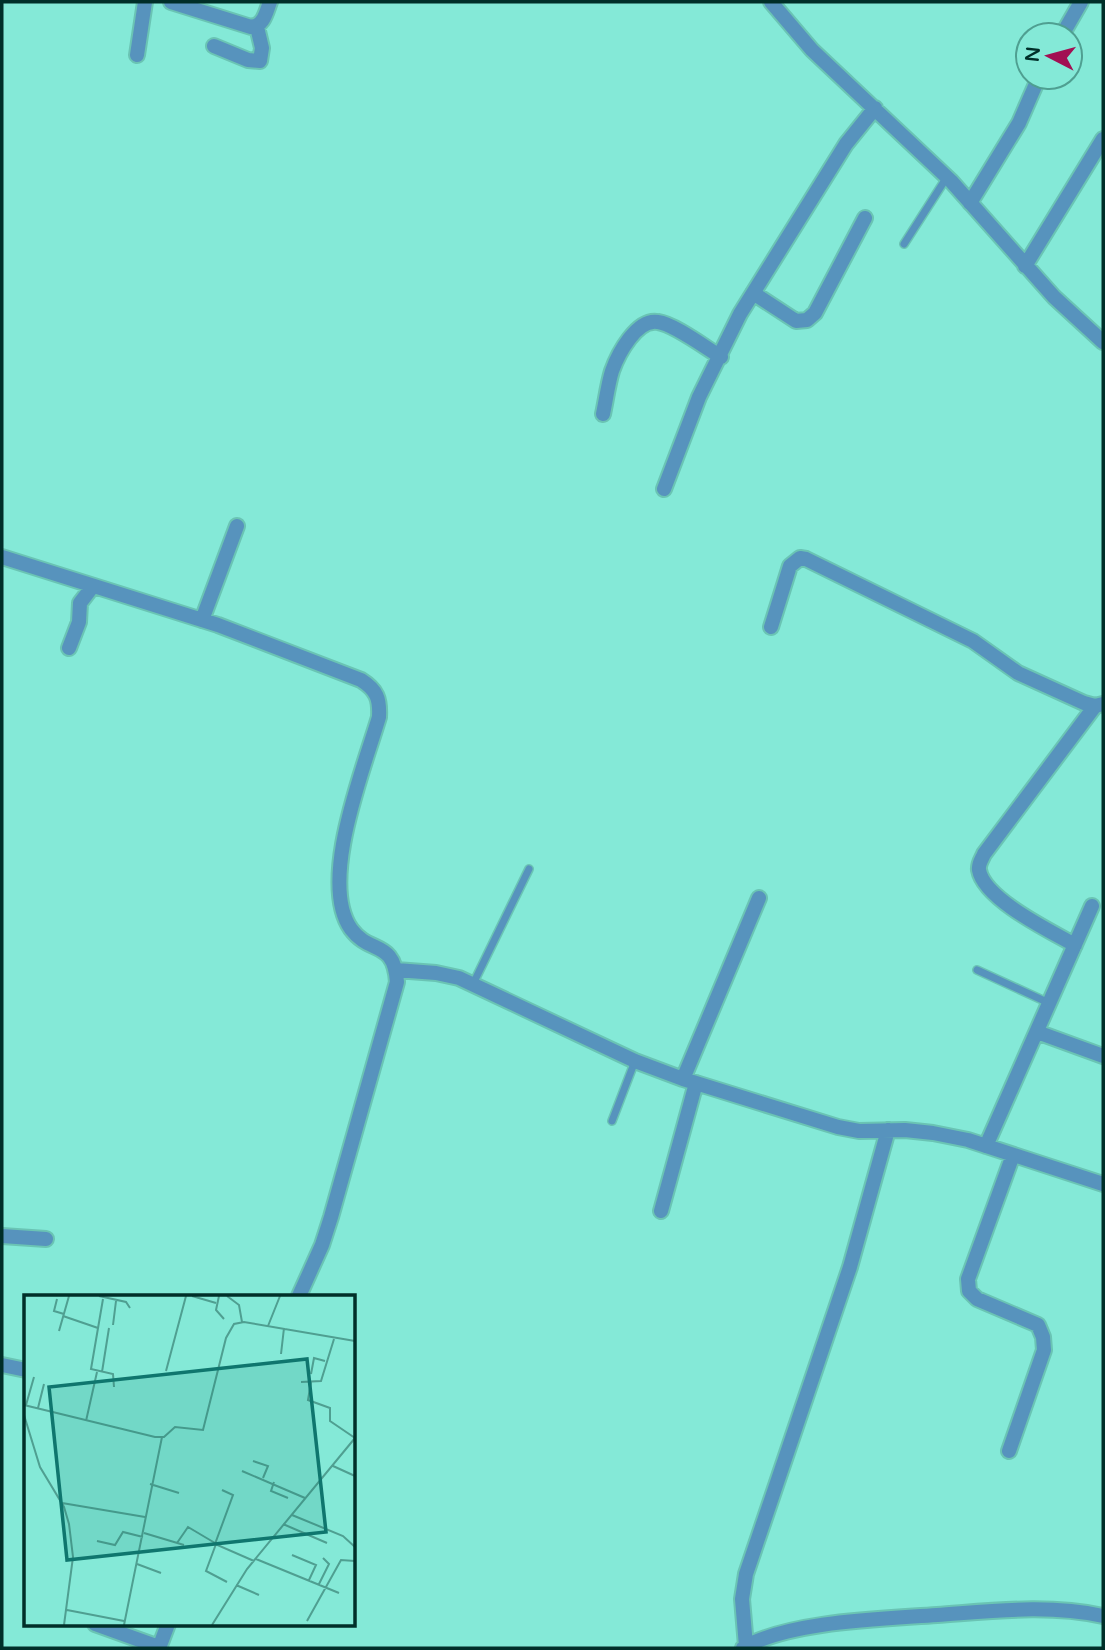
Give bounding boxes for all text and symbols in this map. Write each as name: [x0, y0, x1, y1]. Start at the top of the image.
north arrow: [1014, 21, 1084, 91]
text: N: [1021, 46, 1045, 63]
inset map: [24, 1295, 355, 1626]

